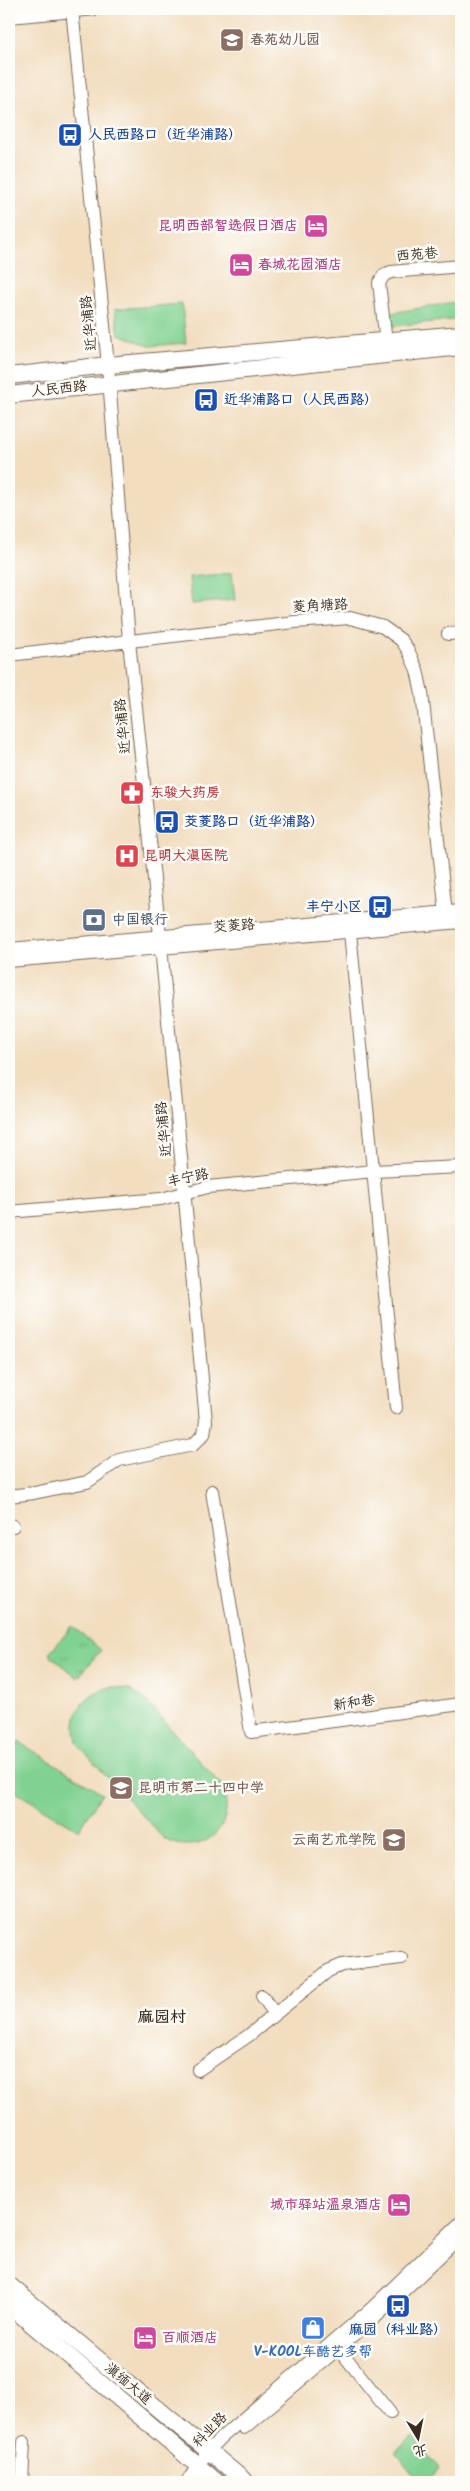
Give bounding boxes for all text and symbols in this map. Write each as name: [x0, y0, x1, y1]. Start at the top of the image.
school or university icon: 春苑幼儿园: [219, 27, 245, 53]
place label: 春苑幼儿园: [250, 29, 320, 51]
bus stop icon: 人民西路口（近华浦路）: [57, 122, 83, 148]
place label: 人民西路口（近华浦路）: [88, 124, 242, 146]
hotel icon: 昆明西部智选假日酒店: [303, 213, 329, 239]
place label: 昆明西部智选假日酒店: [158, 215, 298, 237]
street label: 西苑巷: [395, 242, 440, 268]
hotel icon: 春城花园酒店: [228, 252, 254, 278]
place label: 春城花园酒店: [258, 254, 342, 276]
street label: 近华浦路: [75, 294, 103, 352]
street label: 人民西路: [30, 375, 88, 403]
bus stop icon: 近华浦路口（人民西路）: [193, 387, 219, 413]
place label: 近华浦路口（人民西路）: [224, 389, 378, 411]
street label: 菱角塘路: [291, 594, 349, 618]
street label: 近华浦路: [109, 697, 137, 755]
pharmacy icon: 东骏大药房: [119, 780, 145, 806]
place label: 东骏大药房: [150, 782, 220, 804]
bus stop icon: 茭菱路口（近华浦路）: [154, 809, 180, 835]
place label: 茭菱路口（近华浦路）: [184, 811, 324, 833]
hospital icon: 昆明大滇医院: [114, 843, 140, 869]
place label: 昆明大滇医院: [144, 845, 228, 867]
bus stop icon: 丰宁小区: [367, 894, 393, 920]
place label: 丰宁小区: [306, 896, 362, 918]
bank icon: 中国银行: [81, 907, 107, 933]
place label: 中国银行: [112, 909, 168, 931]
street label: 茭菱路: [212, 914, 256, 938]
street label: 近华浦路: [150, 1100, 178, 1158]
street label: 丰宁路: [165, 1163, 211, 1193]
street label: 新和巷: [332, 1689, 377, 1717]
school or university icon: 昆明市第二十四中学: [108, 1775, 134, 1801]
place label: 昆明市第二十四中学: [138, 1777, 264, 1799]
school or university icon: 云南艺术学院: [381, 1827, 407, 1853]
place label: 云南艺术学院: [292, 1829, 376, 1851]
district label: 麻园村: [137, 2005, 186, 2030]
hotel icon: 城市驿站温泉酒店: [386, 2192, 412, 2218]
place label: 城市驿站温泉酒店: [270, 2194, 382, 2216]
bus stop icon: 麻园（科业路）: [385, 2293, 411, 2319]
shop icon: V-KOOL车酷艺多帮: [300, 2315, 326, 2341]
place label: 麻园（科业路）: [349, 2319, 447, 2341]
hotel icon: 百顺酒店: [132, 2325, 158, 2351]
place label: 百顺酒店: [162, 2327, 218, 2349]
place label: V-KOOL车酷艺多帮: [254, 2341, 372, 2363]
street label: 滇缅大道: [99, 2358, 157, 2410]
street label: 科业路: [187, 2407, 233, 2453]
north arrow: [392, 2414, 442, 2464]
text: 北: [411, 2438, 429, 2462]

